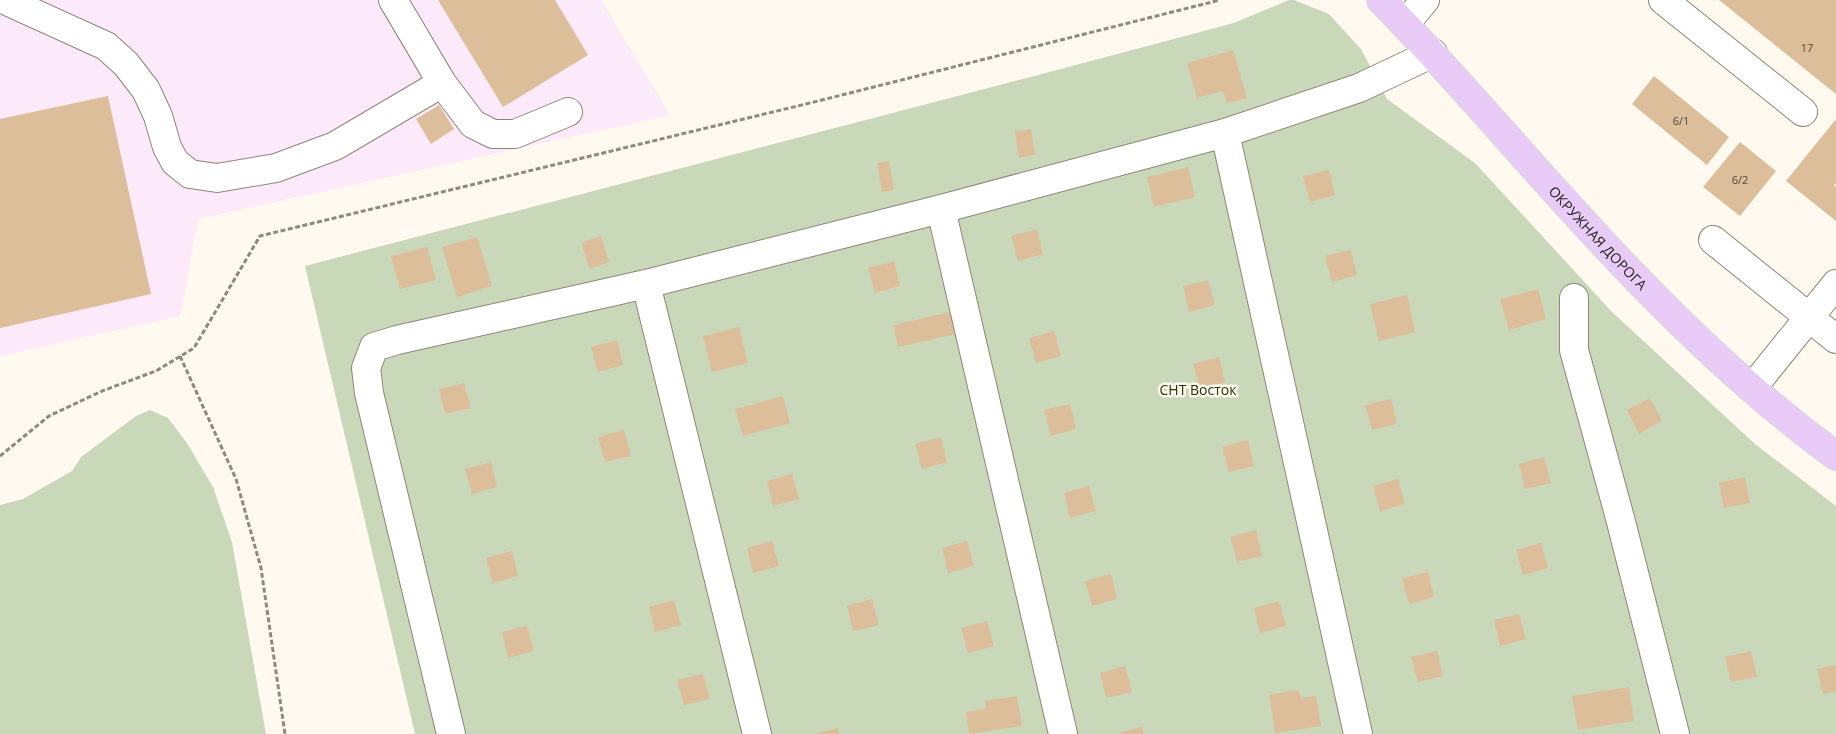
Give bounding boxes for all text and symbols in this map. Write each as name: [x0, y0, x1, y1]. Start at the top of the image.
house number: 17: [1801, 40, 1813, 55]
house number: 6/1: [1673, 113, 1689, 128]
house number: 6/2: [1732, 172, 1748, 187]
street label: ОКРУЖНАЯ ДОРОГА: [1545, 181, 1652, 294]
park label: СНТ Восток: [1160, 380, 1237, 399]

